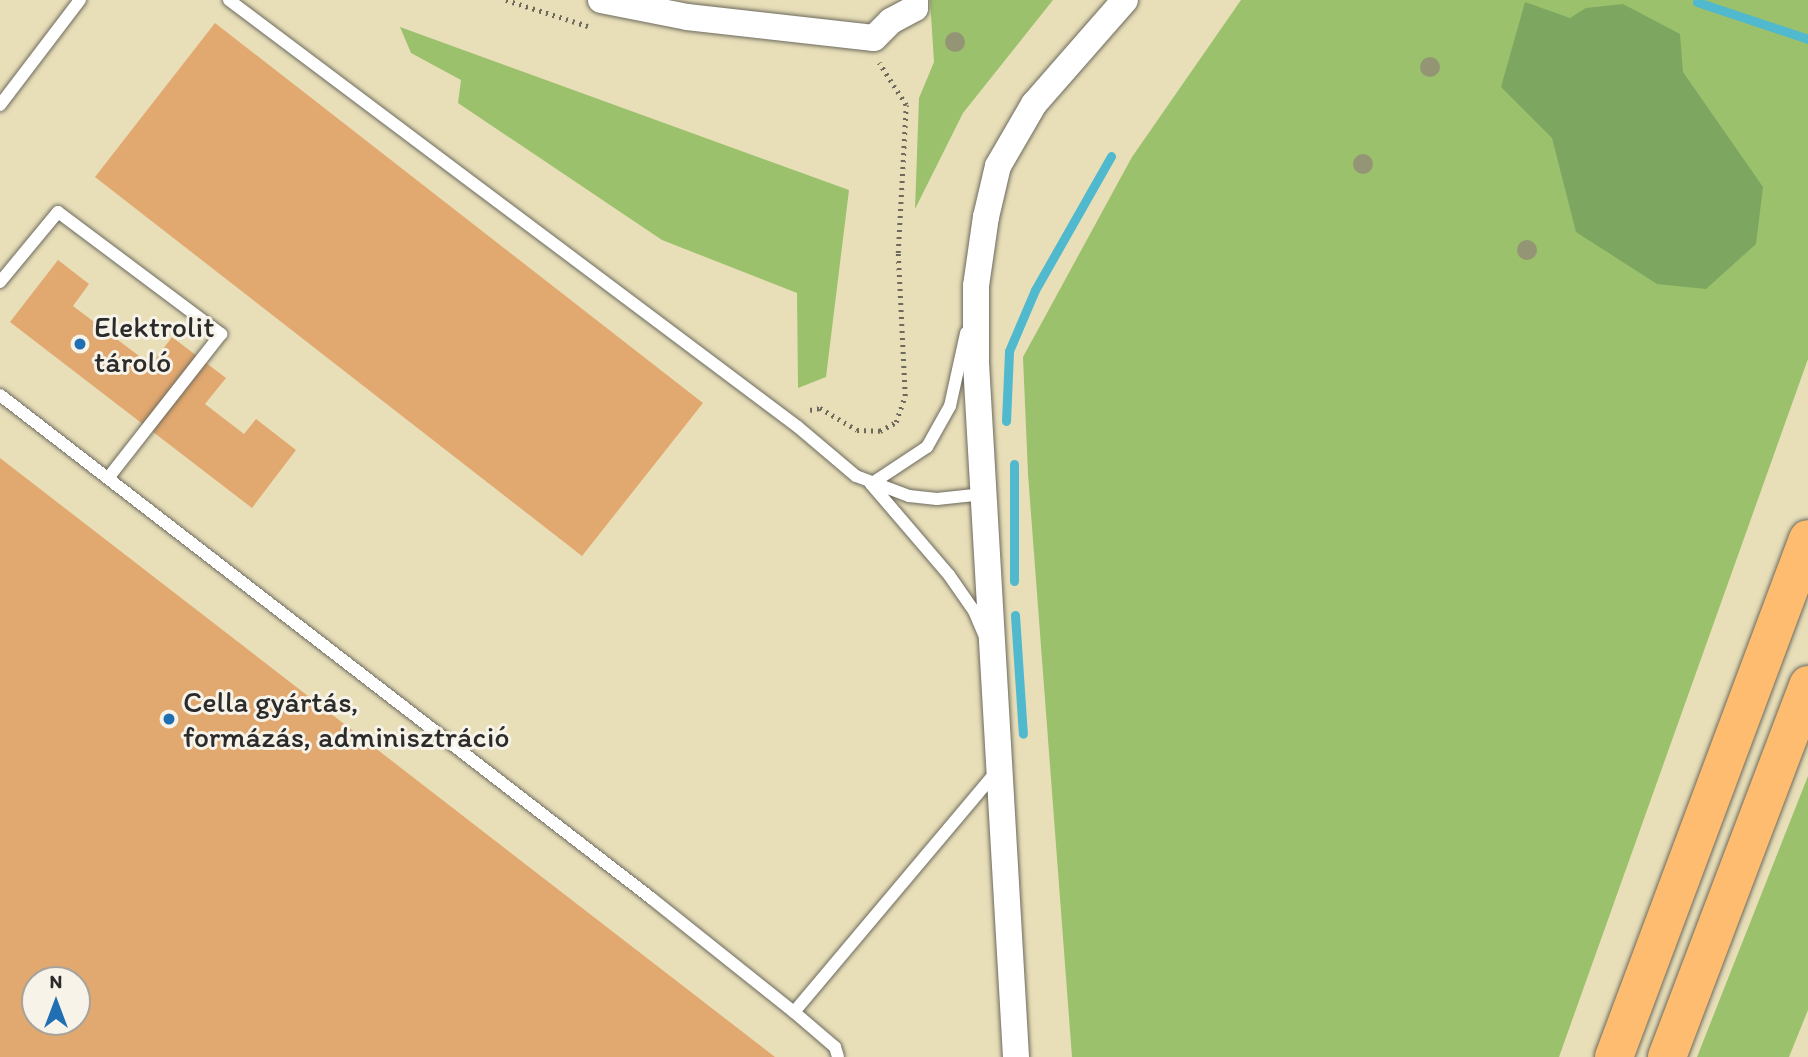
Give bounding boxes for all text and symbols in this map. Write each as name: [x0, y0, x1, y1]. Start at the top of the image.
place label: Elektrolit tároló: [94, 309, 214, 380]
marker: Elektrolit tároló: [72, 336, 88, 352]
place label: Cella gyártás, formázás, adminisztráció: [183, 684, 509, 754]
marker: Cella gyártás, formázás, adminisztráció: [161, 711, 177, 727]
north arrow: [21, 966, 91, 1036]
text: N: [50, 970, 62, 993]

